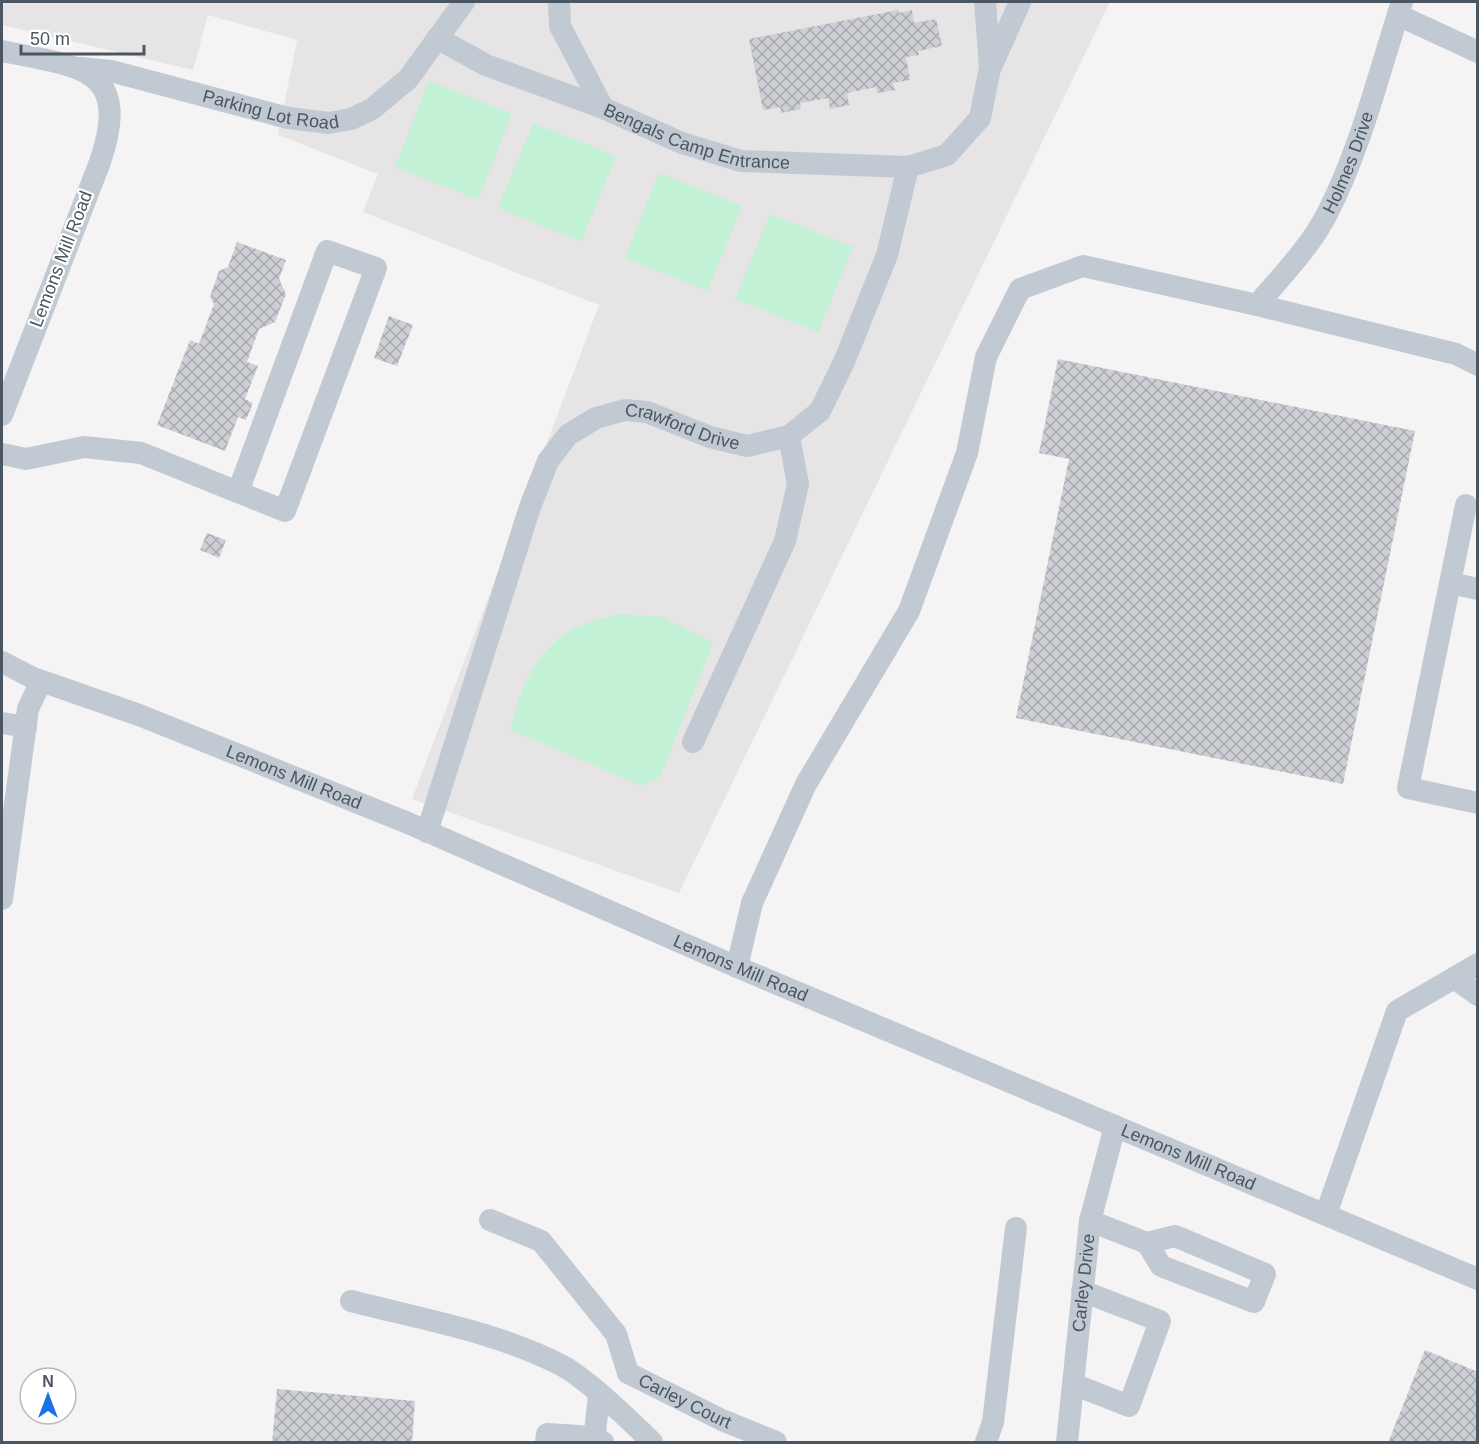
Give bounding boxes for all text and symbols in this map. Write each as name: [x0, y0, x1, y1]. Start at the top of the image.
scale bar: [21, 18, 144, 56]
text: 50 m: [30, 29, 70, 49]
street label: Parking Lot Road: [201, 86, 341, 133]
street label: Bengals Camp Entrance: [601, 100, 790, 173]
street label: Holmes Drive: [1319, 109, 1377, 217]
street label: Lemons Mill Road: [26, 188, 96, 330]
street label: Crawford Drive: [624, 400, 742, 454]
street label: Lemons Mill Road: [223, 741, 364, 813]
street label: Lemons Mill Road: [670, 930, 811, 1006]
street label: Lemons Mill Road: [1118, 1120, 1259, 1194]
street label: Carley Drive: [1068, 1233, 1099, 1333]
north arrow: [18, 1366, 78, 1426]
street label: Carley Court: [635, 1370, 734, 1433]
text: N: [42, 1373, 54, 1390]

